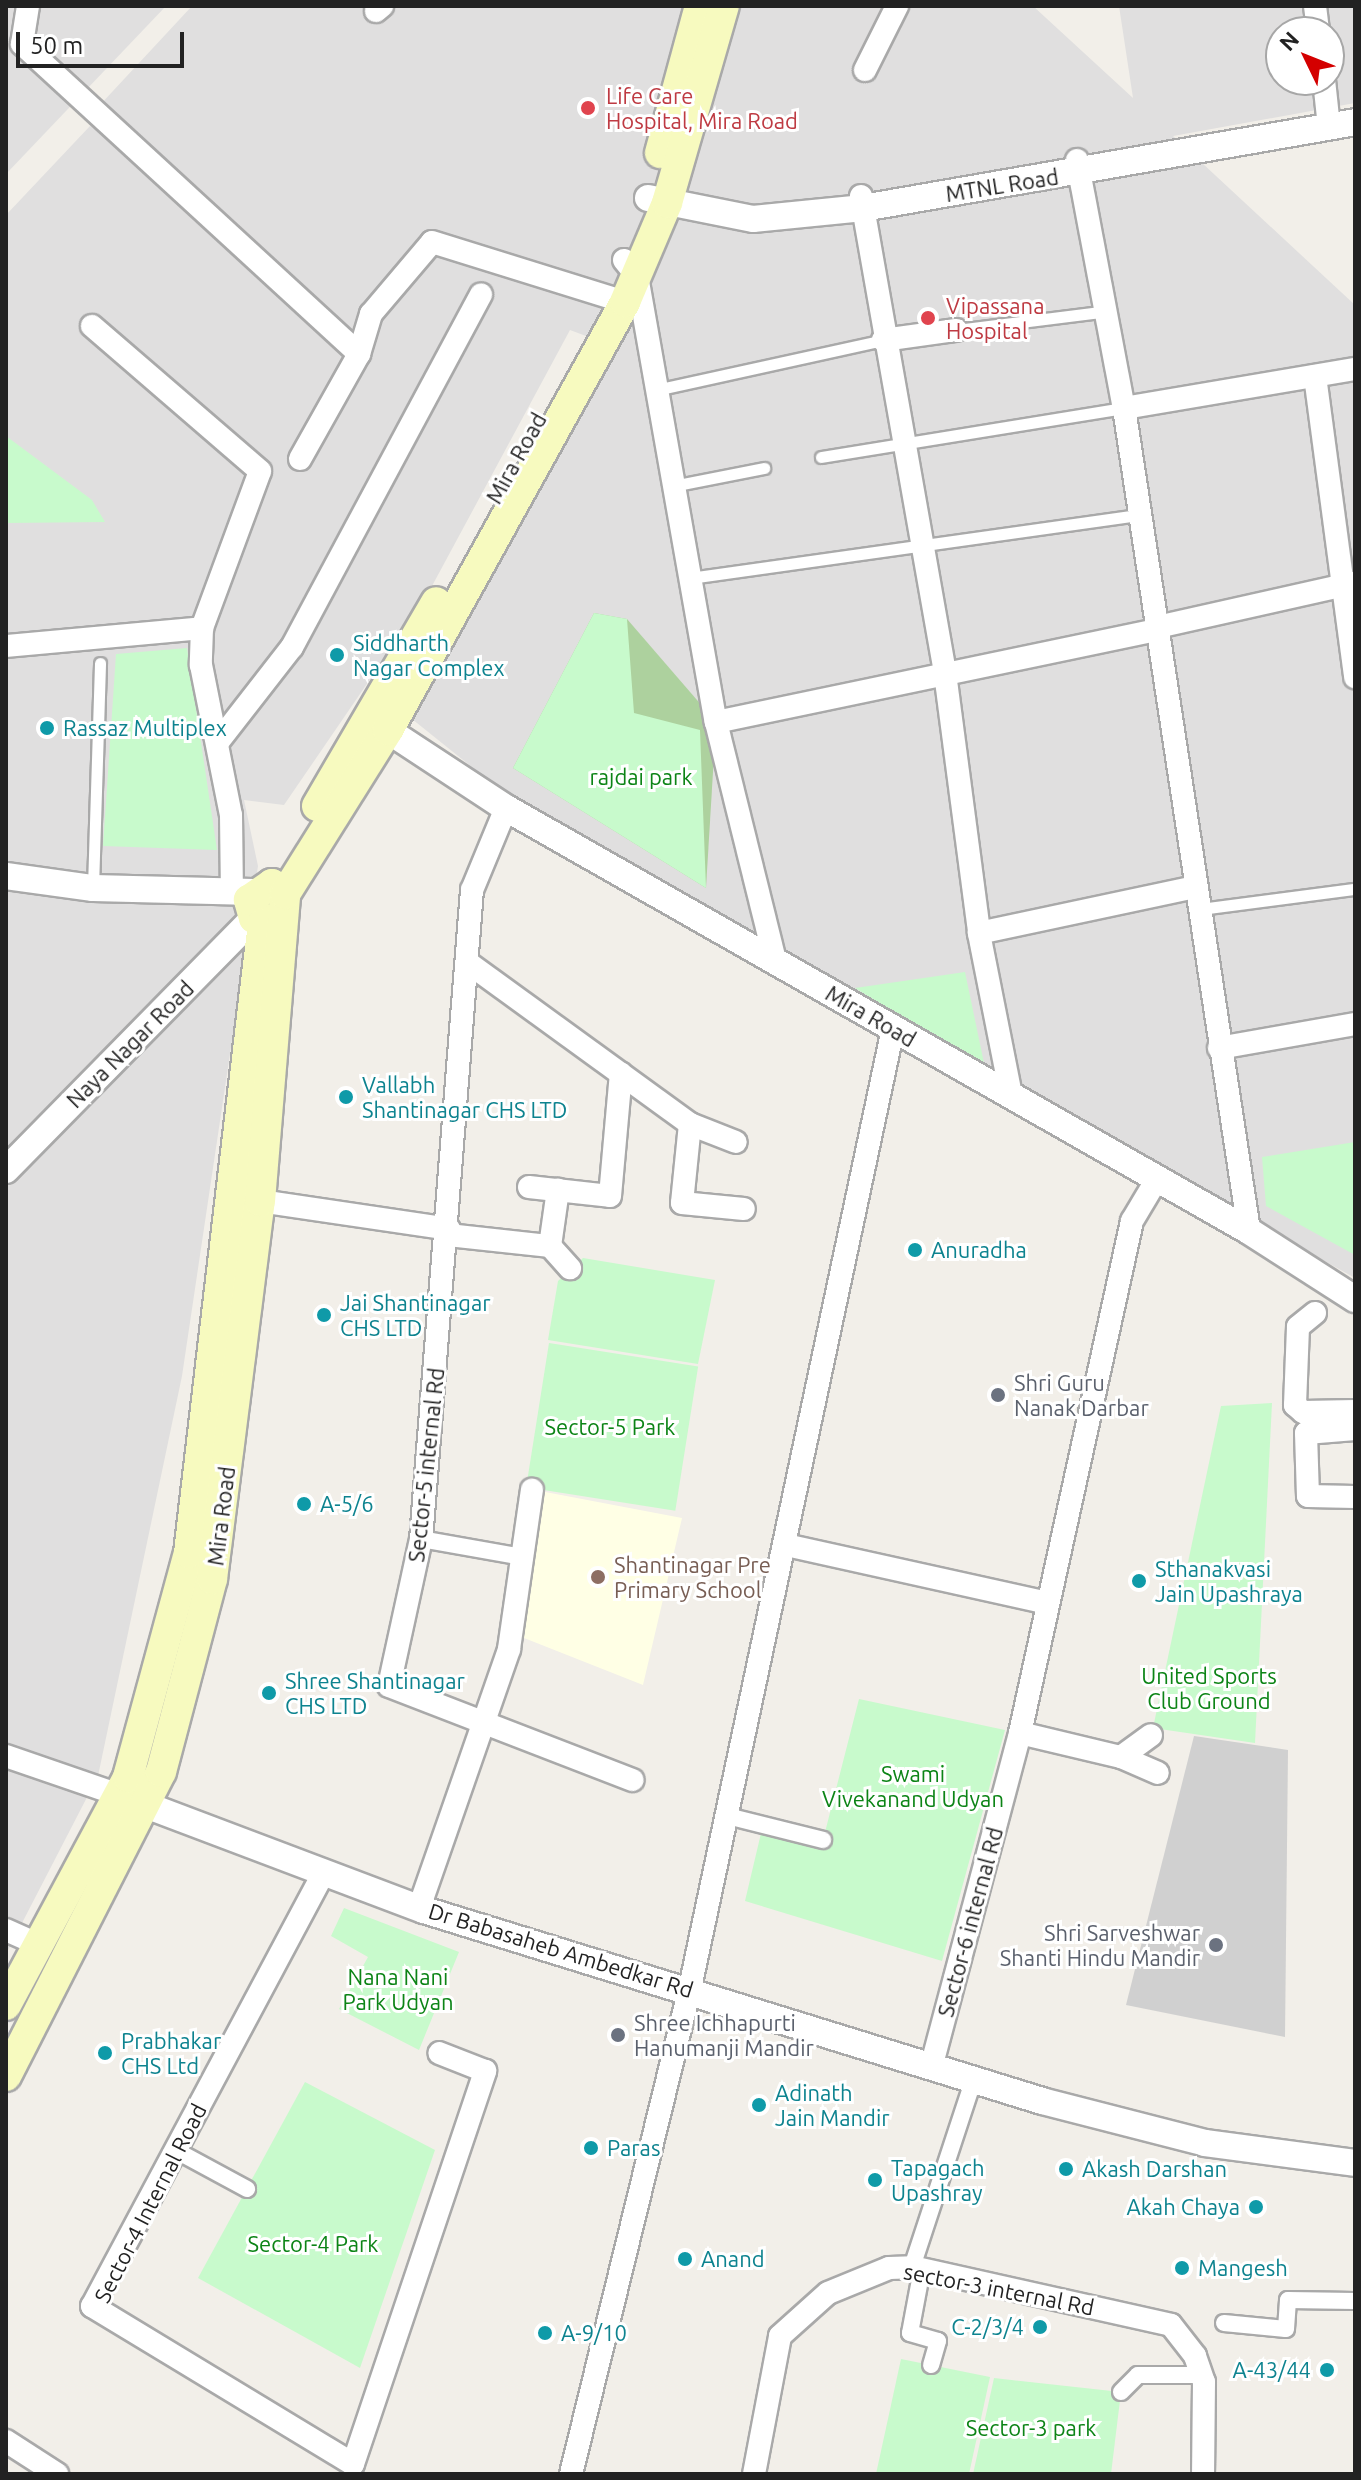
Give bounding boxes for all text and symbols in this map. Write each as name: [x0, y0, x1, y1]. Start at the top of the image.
scale bar: [20, 16, 188, 66]
north arrow: [1265, 16, 1345, 96]
text: N: [1274, 26, 1303, 55]
text: 50 m: [30, 32, 83, 59]
place label: Life Care Hospital, Mira Road: [606, 82, 798, 134]
marker: Life Care Hospital, Mira Road: [577, 97, 599, 119]
street label: MTNL Road: [944, 163, 1060, 207]
place label: Vipassana Hospital: [946, 292, 1044, 344]
marker: Vipassana Hospital: [917, 307, 939, 329]
street label: Mira Road: [480, 408, 552, 508]
place label: Siddharth Nagar Complex: [353, 629, 505, 680]
marker: Siddharth Nagar Complex: [328, 646, 346, 664]
place label: Rassaz Multiplex: [63, 715, 227, 741]
marker: Rassaz Multiplex: [38, 719, 56, 737]
park label: rajdai park: [589, 764, 693, 790]
street label: Naya Nagar Road: [61, 975, 199, 1113]
street label: Mira Road: [821, 980, 921, 1052]
place label: Vallabh Shantinagar CHS LTD: [362, 1071, 567, 1122]
marker: Vallabh Shantinagar CHS LTD: [337, 1088, 355, 1106]
place label: Anuradha: [931, 1237, 1027, 1263]
marker: Anuradha: [906, 1241, 924, 1259]
place label: Jai Shantinagar CHS LTD: [340, 1289, 491, 1340]
marker: Jai Shantinagar CHS LTD: [315, 1306, 333, 1324]
street label: Sector-5 internal Rd: [403, 1367, 449, 1563]
place label: Shri Guru Nanak Darbar: [1014, 1369, 1149, 1420]
marker: Shri Guru Nanak Darbar: [989, 1386, 1007, 1404]
park label: Sector-5 Park: [545, 1414, 675, 1440]
street label: Mira Road: [202, 1465, 240, 1567]
place label: A-5/6: [320, 1491, 374, 1517]
marker: A-5/6: [295, 1495, 313, 1513]
place label: Shantinagar Pre Primary School: [614, 1551, 771, 1602]
place label: Sthanakvasi Jain Upashraya: [1155, 1555, 1303, 1606]
marker: Shantinagar Pre Primary School: [589, 1568, 607, 1586]
marker: Sthanakvasi Jain Upashraya: [1130, 1572, 1148, 1590]
park label: United Sports Club Ground: [1141, 1662, 1277, 1714]
place label: Shree Shantinagar CHS LTD: [285, 1667, 465, 1718]
marker: Shree Shantinagar CHS LTD: [260, 1684, 278, 1702]
park label: Swami Vivekanand Udyan: [822, 1760, 1004, 1812]
street label: Sector-6 internal Rd: [932, 1824, 1008, 2020]
street label: Dr Babasaheb Ambedkar Rd: [426, 1897, 696, 2003]
place label: Shri Sarveshwar Shanti Hindu Mandir: [1000, 1919, 1200, 1970]
marker: Shri Sarveshwar Shanti Hindu Mandir: [1207, 1936, 1225, 1954]
park label: Nana Nani Park Udyan: [342, 1963, 454, 2014]
place label: Shree Ichhapurti Hanumanji Mandir: [634, 2009, 814, 2060]
marker: Shree Ichhapurti Hanumanji Mandir: [609, 2026, 627, 2044]
place label: Prabhakar CHS Ltd: [121, 2027, 221, 2078]
marker: Prabhakar CHS Ltd: [96, 2044, 114, 2062]
place label: Adinath Jain Mandir: [775, 2079, 890, 2130]
marker: Adinath Jain Mandir: [750, 2096, 768, 2114]
street label: Sector-4 Internal Road: [88, 2099, 212, 2307]
place label: Paras: [607, 2135, 660, 2161]
marker: Paras: [582, 2139, 600, 2157]
place label: Tapagach Upashray: [891, 2154, 985, 2206]
place label: Akash Darshan: [1082, 2156, 1227, 2182]
marker: Akash Darshan: [1057, 2160, 1075, 2178]
marker: Tapagach Upashray: [866, 2171, 884, 2189]
place label: Akah Chaya: [1126, 2194, 1240, 2220]
marker: Akah Chaya: [1247, 2198, 1265, 2216]
park label: Sector-4 Park: [248, 2231, 378, 2257]
place label: Anand: [701, 2246, 765, 2272]
marker: Anand: [676, 2250, 694, 2268]
place label: Mangesh: [1198, 2255, 1288, 2281]
street label: sector-3 internal Rd: [902, 2258, 1096, 2320]
marker: Mangesh: [1173, 2259, 1191, 2277]
place label: C-2/3/4: [951, 2314, 1024, 2340]
marker: C-2/3/4: [1031, 2318, 1049, 2336]
place label: A-9/10: [561, 2320, 627, 2346]
marker: A-9/10: [536, 2324, 554, 2342]
place label: A-43/44: [1233, 2357, 1311, 2383]
marker: A-43/44: [1318, 2361, 1336, 2379]
park label: Sector-3 park: [966, 2415, 1096, 2441]

